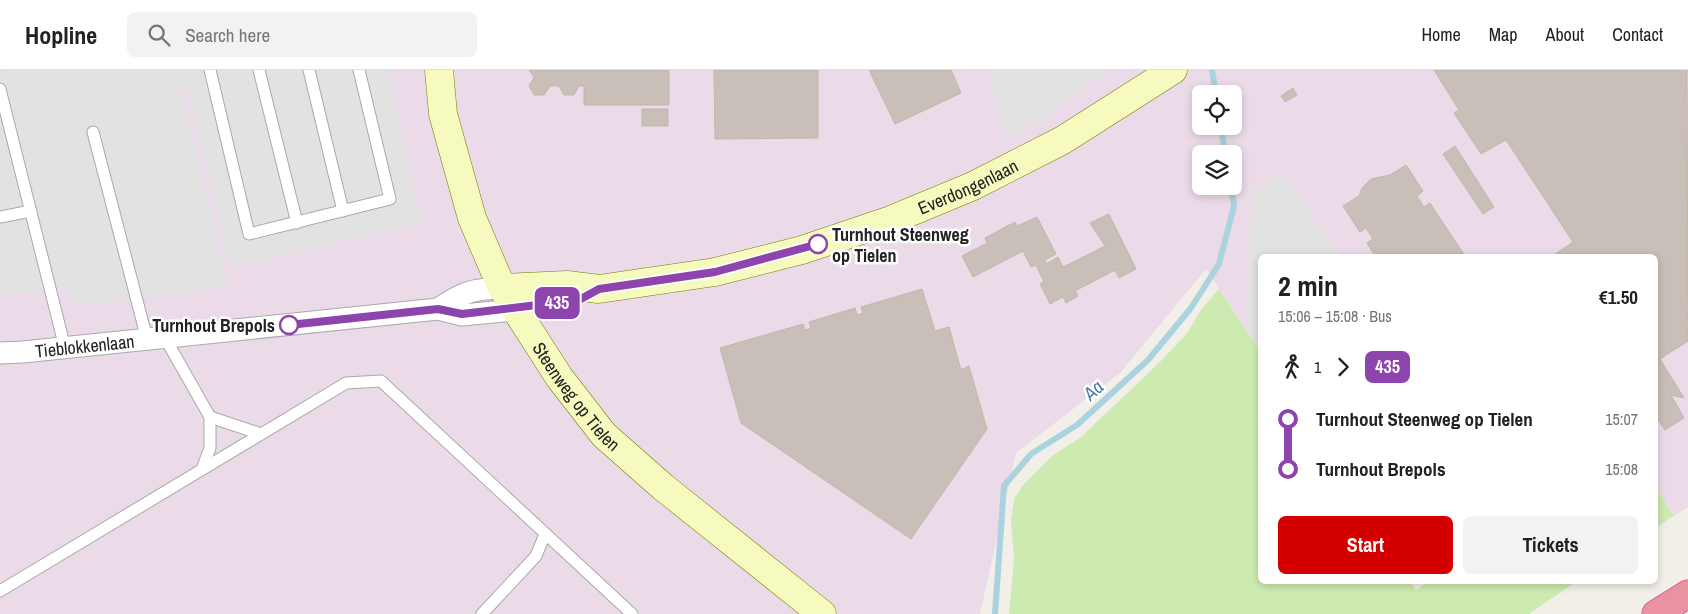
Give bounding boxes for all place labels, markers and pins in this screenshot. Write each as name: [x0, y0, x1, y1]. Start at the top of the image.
place label: Turnhout Steenweg op Tielen: [832, 222, 969, 268]
marker: Turnhout Steenweg op Tielen: [808, 234, 828, 254]
place label: Turnhout Brepols: [152, 313, 275, 338]
marker: Turnhout Brepols: [279, 315, 299, 335]

